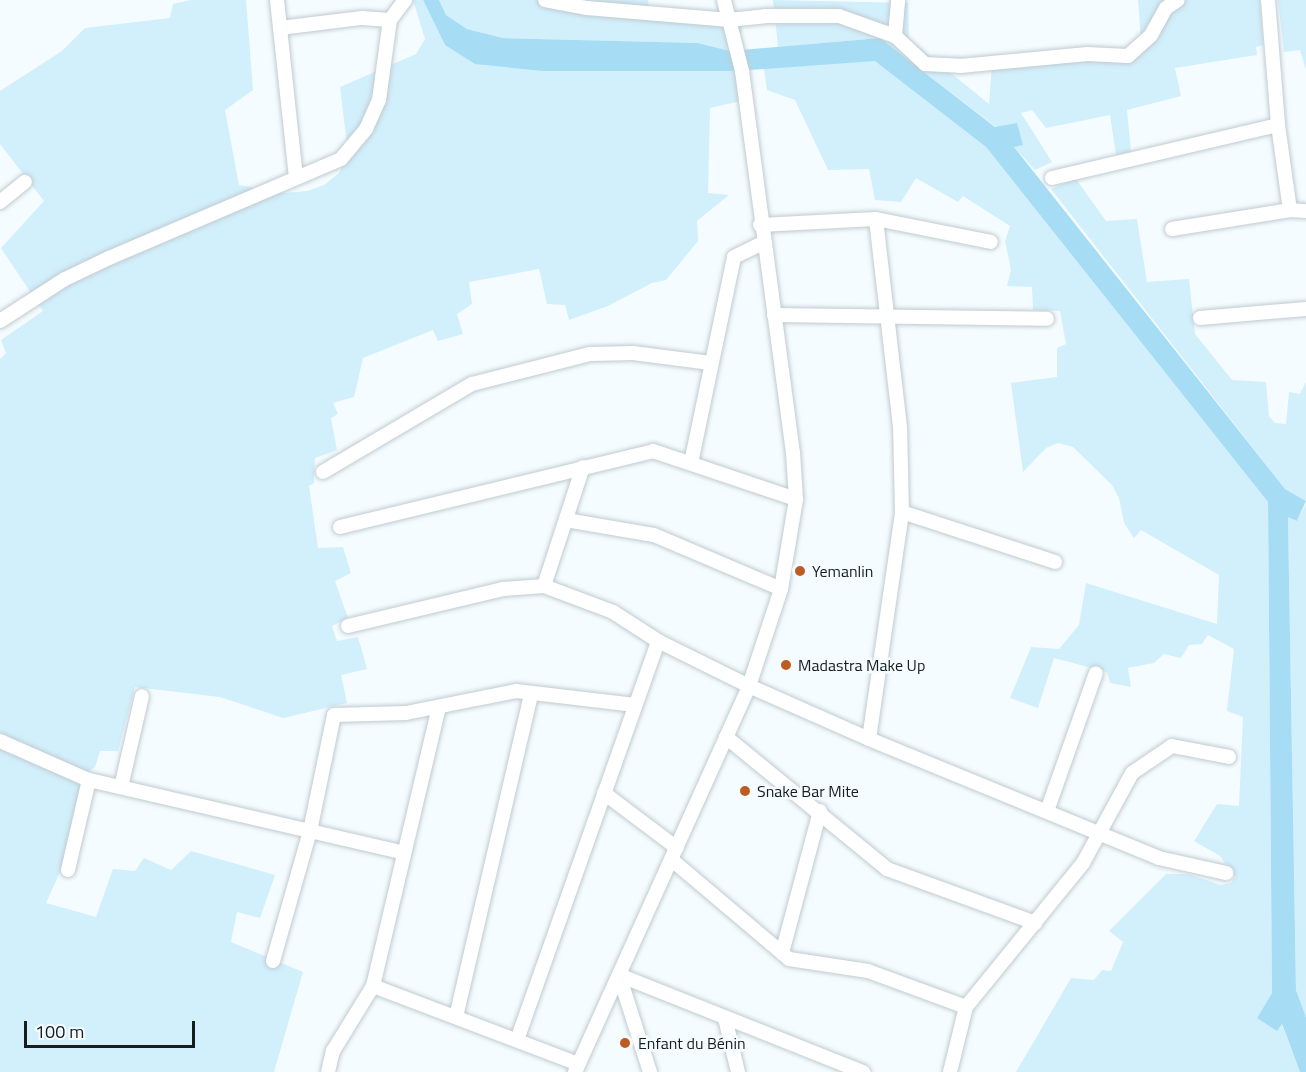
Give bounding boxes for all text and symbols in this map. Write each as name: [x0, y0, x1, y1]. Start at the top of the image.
place label: Yemanlin: [812, 561, 873, 581]
marker: Yemanlin: [793, 564, 807, 578]
place label: Madastra Make Up: [798, 655, 925, 675]
marker: Madastra Make Up: [779, 658, 793, 672]
place label: Snake Bar Mite: [757, 781, 859, 801]
marker: Snake Bar Mite: [738, 784, 752, 798]
scale bar: [27, 1009, 198, 1047]
text: 100 m: [35, 1018, 84, 1045]
place label: Enfant du Bénin: [638, 1033, 746, 1053]
marker: Enfant du Bénin: [616, 1034, 634, 1052]

